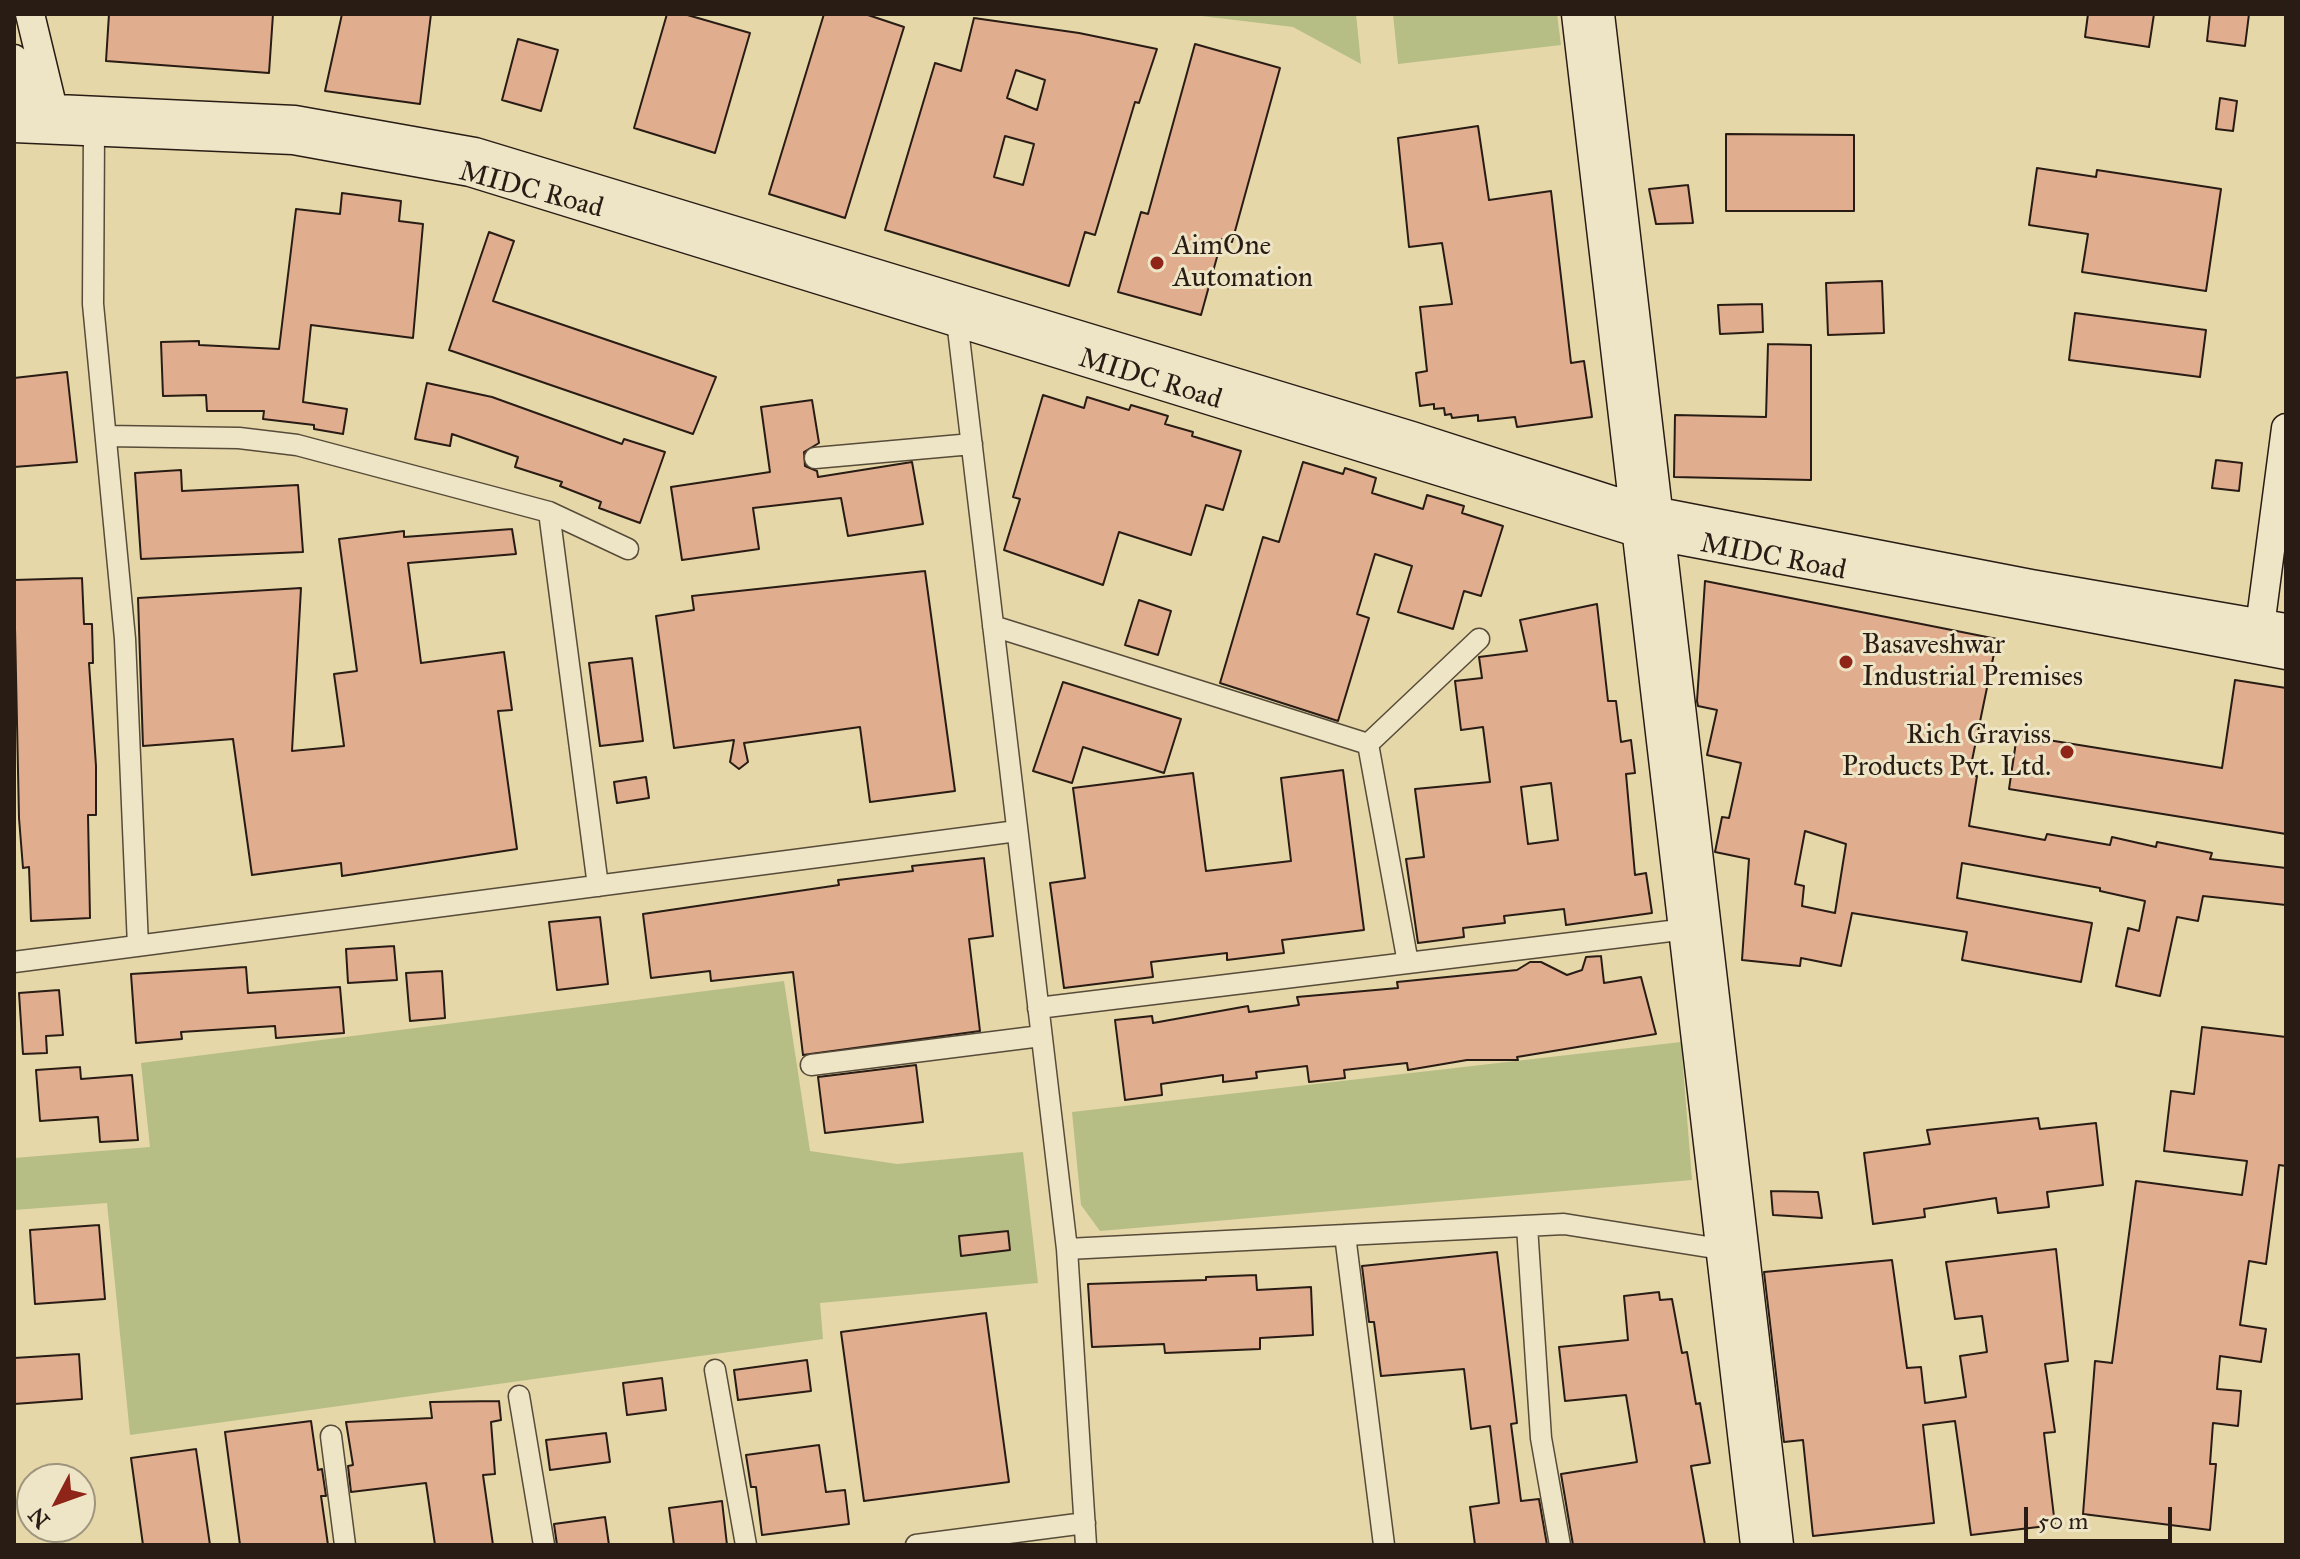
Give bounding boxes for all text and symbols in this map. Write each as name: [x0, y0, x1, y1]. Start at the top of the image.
street label: MIDC Road: [455, 156, 607, 226]
place label: AimOne Automation: [1173, 230, 1313, 296]
marker: AimOne Automation: [1148, 254, 1166, 272]
street label: MIDC Road: [1074, 342, 1226, 418]
street label: MIDC Road: [1697, 527, 1849, 589]
place label: Basaveshwar Industrial Premises: [1862, 629, 2083, 695]
marker: Basaveshwar Industrial Premises: [1837, 653, 1855, 671]
place label: Rich Graviss Products Pvt. Ltd.: [1842, 719, 2051, 785]
marker: Rich Graviss Products Pvt. Ltd.: [2058, 743, 2076, 761]
north arrow: [16, 1463, 96, 1543]
scale bar: [2028, 1491, 2176, 1541]
text: N: [23, 1502, 55, 1534]
text: 50 m: [2038, 1506, 2088, 1536]

